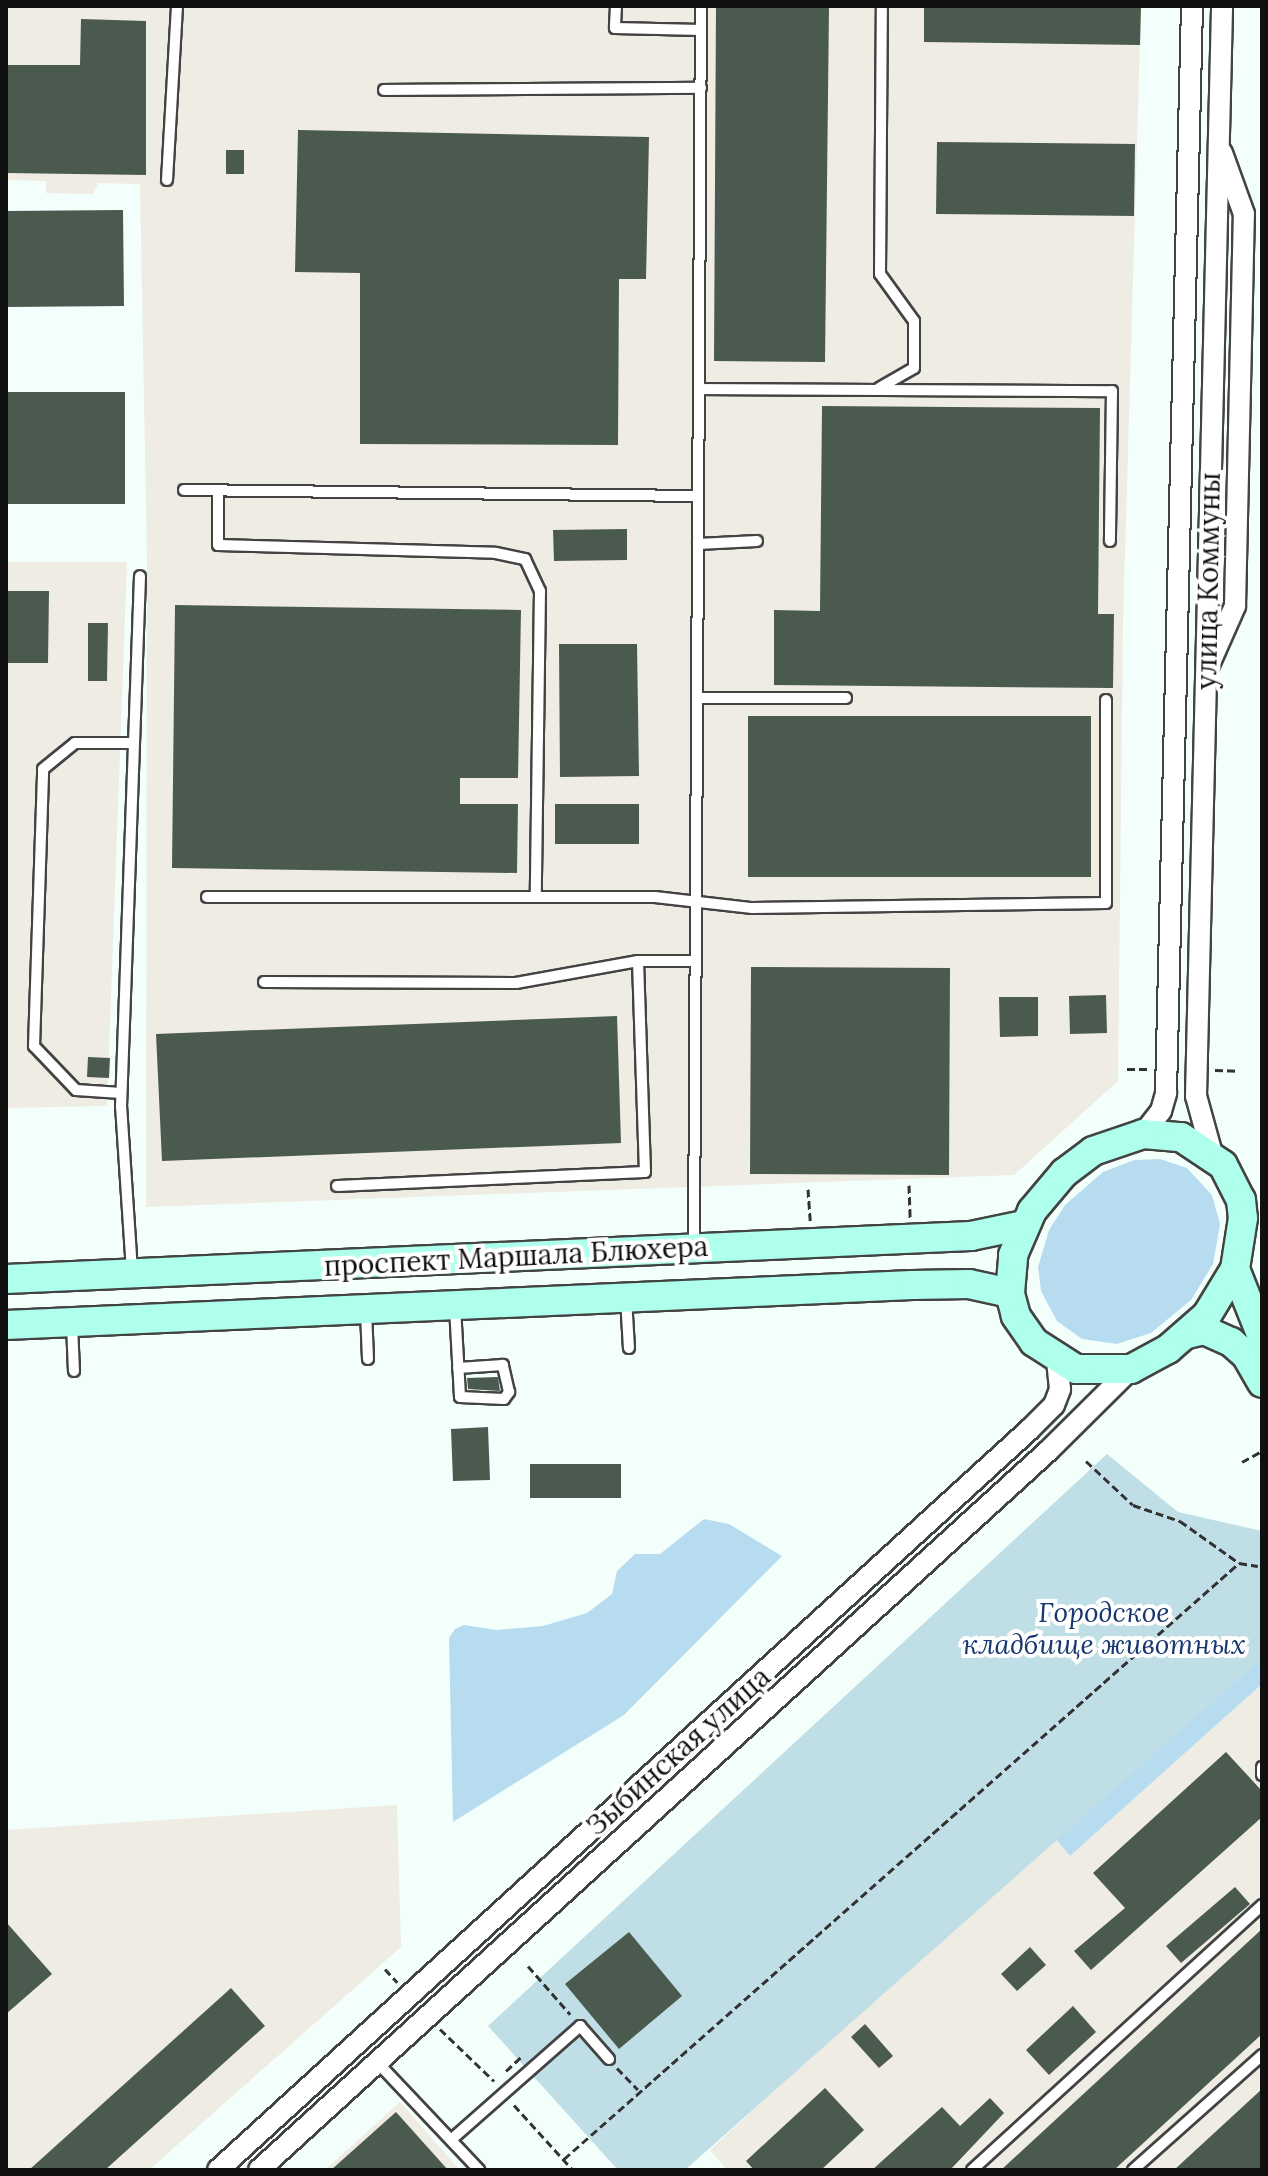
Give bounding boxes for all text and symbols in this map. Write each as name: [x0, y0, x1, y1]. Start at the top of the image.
street label: улица Коммуны: [1189, 472, 1227, 690]
street label: проспект Маршала Блюхера: [323, 1229, 709, 1283]
park label: Городское кладбище животных: [962, 1595, 1246, 1661]
street label: Зыбинская улица: [579, 1660, 777, 1842]

